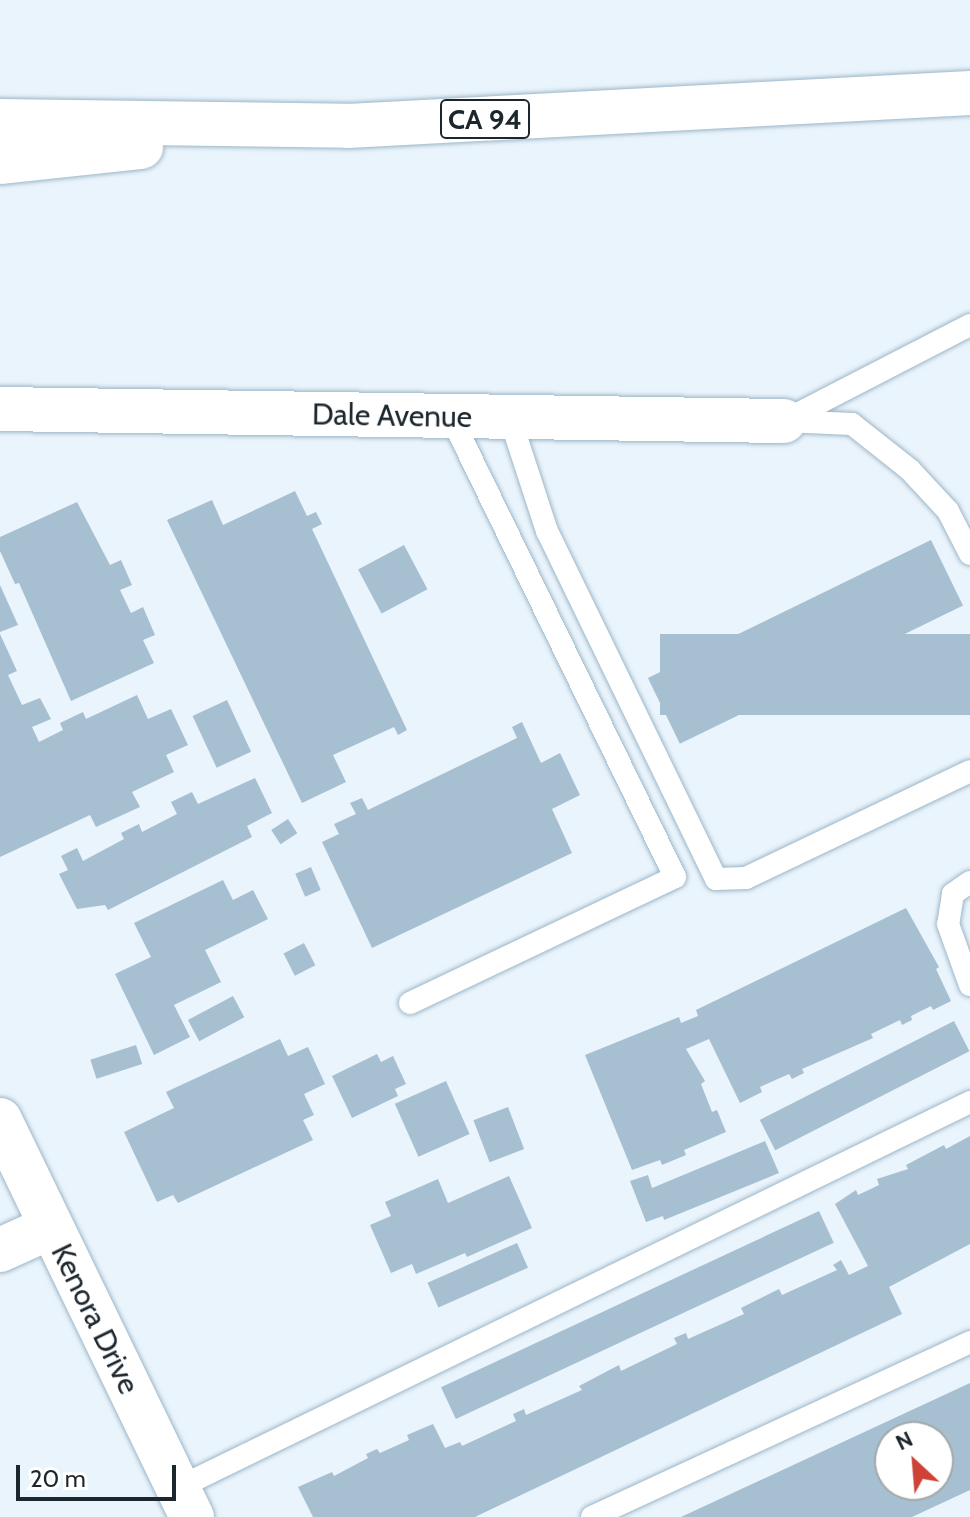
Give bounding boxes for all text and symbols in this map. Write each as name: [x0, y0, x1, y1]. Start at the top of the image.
road number: CA 94: [439, 95, 531, 143]
street label: Dale Avenue: [312, 397, 472, 435]
street label: Kenora Drive: [43, 1238, 147, 1400]
north arrow: [874, 1421, 954, 1501]
text: N: [891, 1425, 917, 1456]
scale bar: [20, 1449, 180, 1499]
text: 20 m: [30, 1464, 86, 1493]

